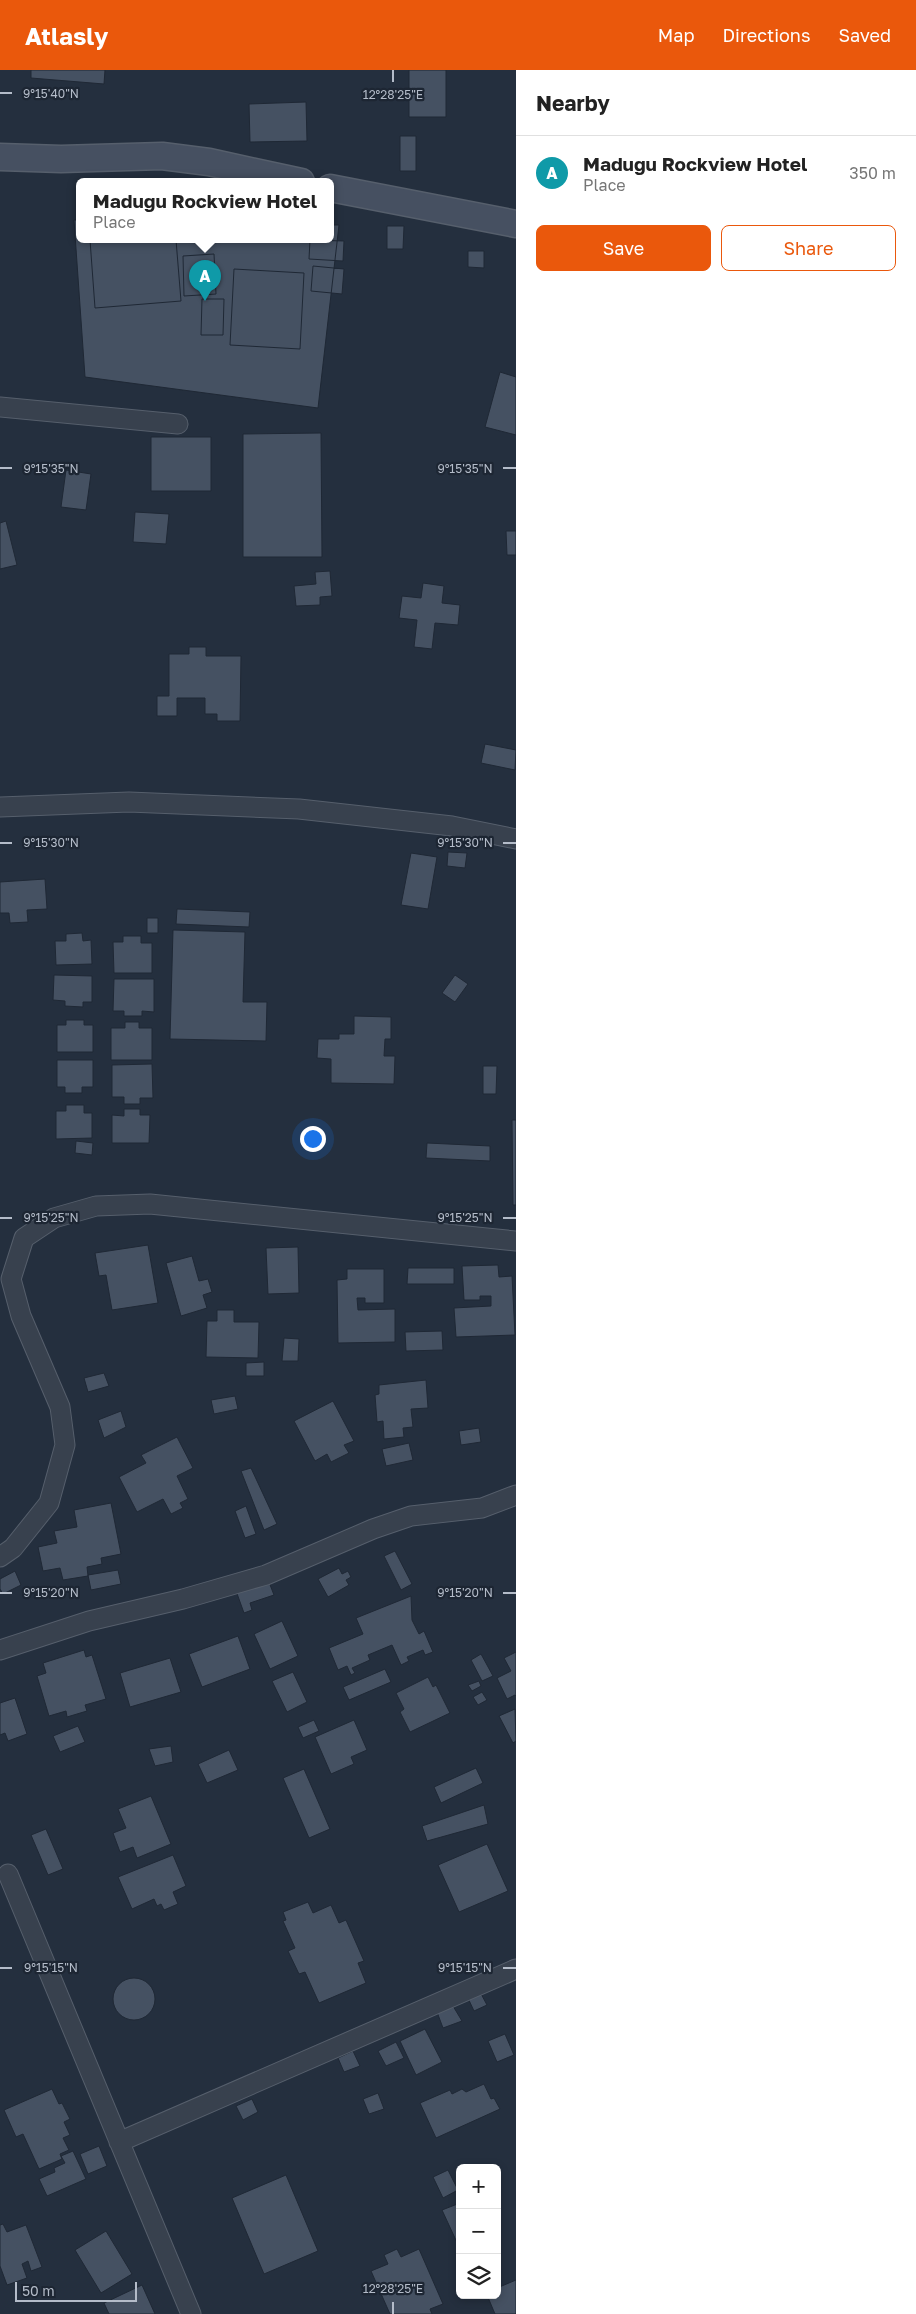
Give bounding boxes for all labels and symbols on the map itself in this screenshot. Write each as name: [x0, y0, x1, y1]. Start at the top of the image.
text: 9°15'40"N: [23, 86, 79, 101]
text: 12°28'25"E: [363, 87, 423, 102]
pin: A: [189, 260, 221, 301]
text: 9°15'35"N: [23, 461, 79, 476]
text: 9°15'35"N: [437, 461, 493, 476]
text: 9°15'30"N: [23, 835, 79, 850]
text: 9°15'30"N: [437, 835, 493, 850]
your location: [300, 1126, 326, 1152]
text: 9°15'25"N: [23, 1210, 79, 1225]
text: 9°15'25"N: [437, 1210, 493, 1225]
text: 9°15'20"N: [23, 1585, 79, 1600]
text: 9°15'20"N: [437, 1585, 493, 1600]
text: 9°15'15"N: [24, 1960, 78, 1975]
text: 9°15'15"N: [438, 1960, 492, 1975]
scale bar: [15, 2279, 138, 2302]
text: 12°28'25"E: [363, 2281, 423, 2296]

